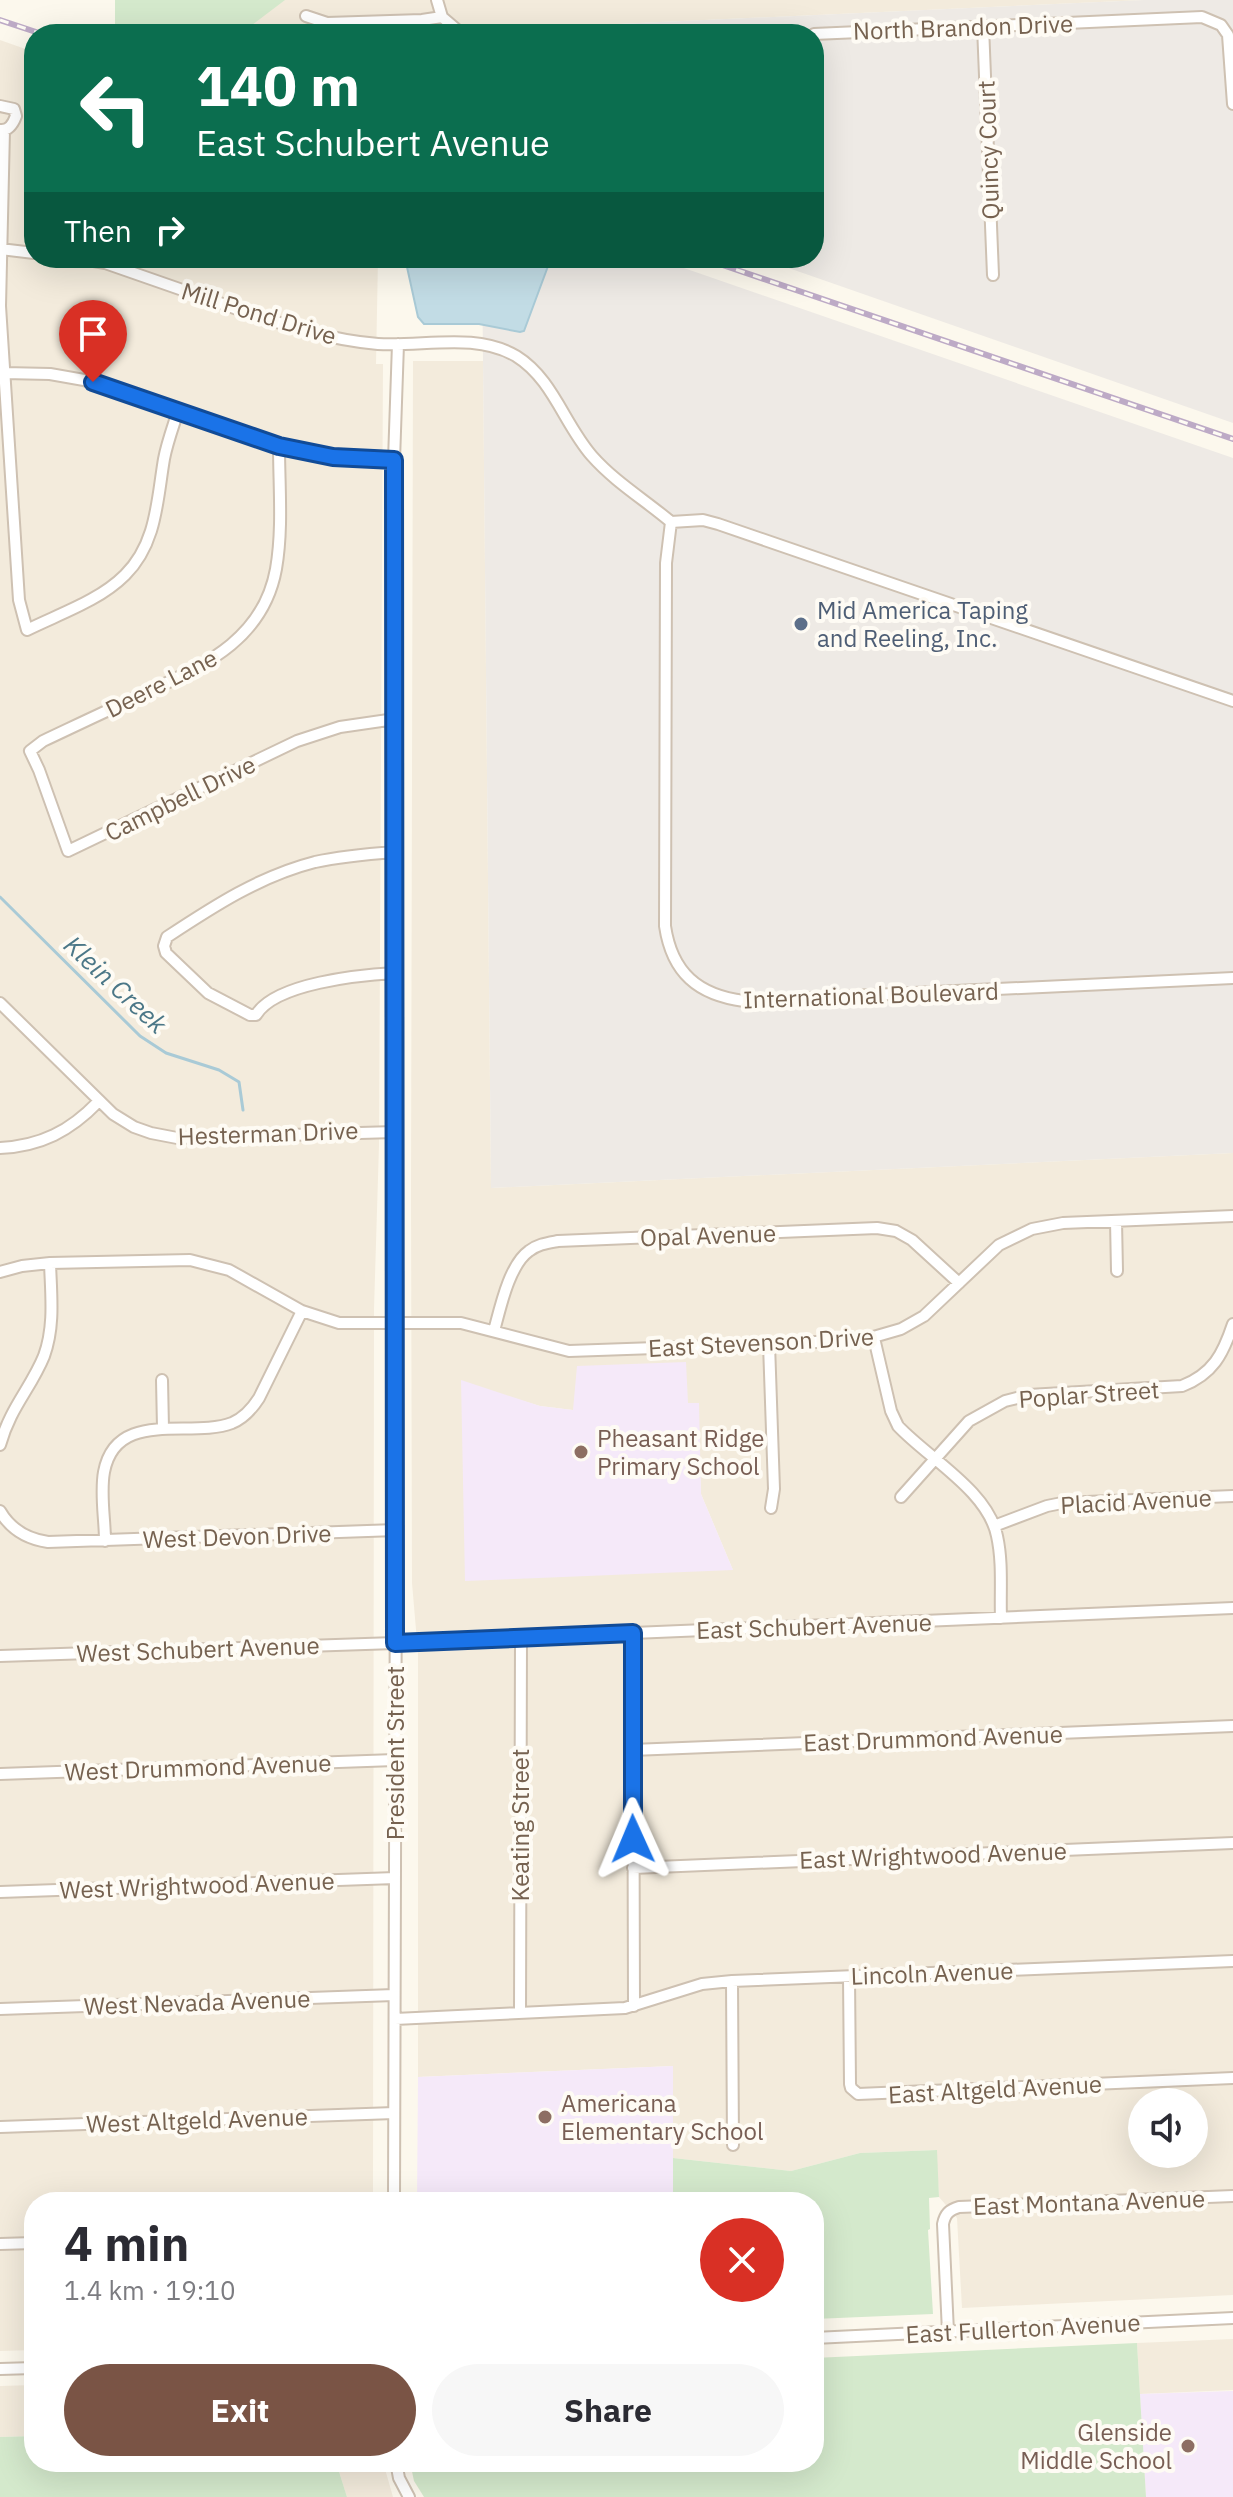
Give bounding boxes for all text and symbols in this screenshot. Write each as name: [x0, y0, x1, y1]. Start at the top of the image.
street label: North Brandon Drive: [852, 7, 1074, 47]
text: 140 m: [196, 49, 360, 121]
icon: left: [64, 56, 168, 160]
street label: Quincy Court: [970, 80, 1006, 220]
text: East Schubert Avenue: [196, 119, 550, 166]
icon: right: [148, 208, 192, 252]
text: Then: [64, 211, 132, 250]
street label: Mill Pond Drive: [178, 274, 340, 352]
pin: [59, 300, 127, 382]
icon: arrive: [71, 312, 115, 356]
place label: Mid America Taping and Reeling, Inc.: [817, 594, 1028, 654]
marker: Mid America Taping and Reeling, Inc.: [792, 615, 810, 633]
street label: Deere Lane: [100, 641, 222, 725]
street label: Campbell Drive: [99, 748, 261, 848]
water label: Klein Creek: [57, 928, 175, 1041]
street label: International Boulevard: [743, 975, 999, 1015]
street label: Hesterman Drive: [177, 1114, 359, 1152]
street label: Opal Avenue: [639, 1217, 777, 1253]
street label: East Stevenson Drive: [647, 1320, 875, 1364]
street label: Poplar Street: [1018, 1373, 1160, 1415]
place label: Pheasant Ridge Primary School: [597, 1422, 764, 1482]
marker: Pheasant Ridge Primary School: [572, 1443, 590, 1461]
street label: Placid Avenue: [1059, 1481, 1213, 1521]
street label: West Devon Drive: [142, 1517, 332, 1555]
street label: East Schubert Avenue: [696, 1606, 932, 1646]
street label: West Schubert Avenue: [76, 1629, 320, 1669]
street label: President Street: [379, 1666, 411, 1840]
street label: East Drummond Avenue: [803, 1717, 1063, 1759]
street label: West Drummond Avenue: [64, 1746, 332, 1788]
street label: Keating Street: [504, 1749, 536, 1901]
position arrow: [591, 1797, 675, 1881]
street label: East Wrightwood Avenue: [799, 1834, 1067, 1876]
street label: West Wrightwood Avenue: [59, 1864, 335, 1906]
street label: Lincoln Avenue: [850, 1954, 1014, 1992]
street label: West Nevada Avenue: [83, 1982, 311, 2022]
street label: East Altgeld Avenue: [887, 2067, 1103, 2111]
place label: Americana Elementary School: [561, 2087, 763, 2147]
map controls: [1128, 2088, 1208, 2168]
button: sound: [1128, 2088, 1208, 2168]
street label: West Altgeld Avenue: [86, 2100, 308, 2140]
marker: Americana Elementary School: [536, 2108, 554, 2126]
street label: East Montana Avenue: [972, 2182, 1206, 2222]
text: 4 min: [64, 2212, 189, 2274]
button: close: [700, 2218, 784, 2302]
text: 1.4 km · 19:10: [64, 2273, 236, 2307]
street label: East Fullerton Avenue: [905, 2306, 1141, 2350]
button: Exit: [64, 2364, 416, 2456]
button: Share: [432, 2364, 784, 2456]
place label: Glenside Middle School: [1020, 2416, 1172, 2476]
marker: Glenside Middle School: [1179, 2437, 1197, 2455]

